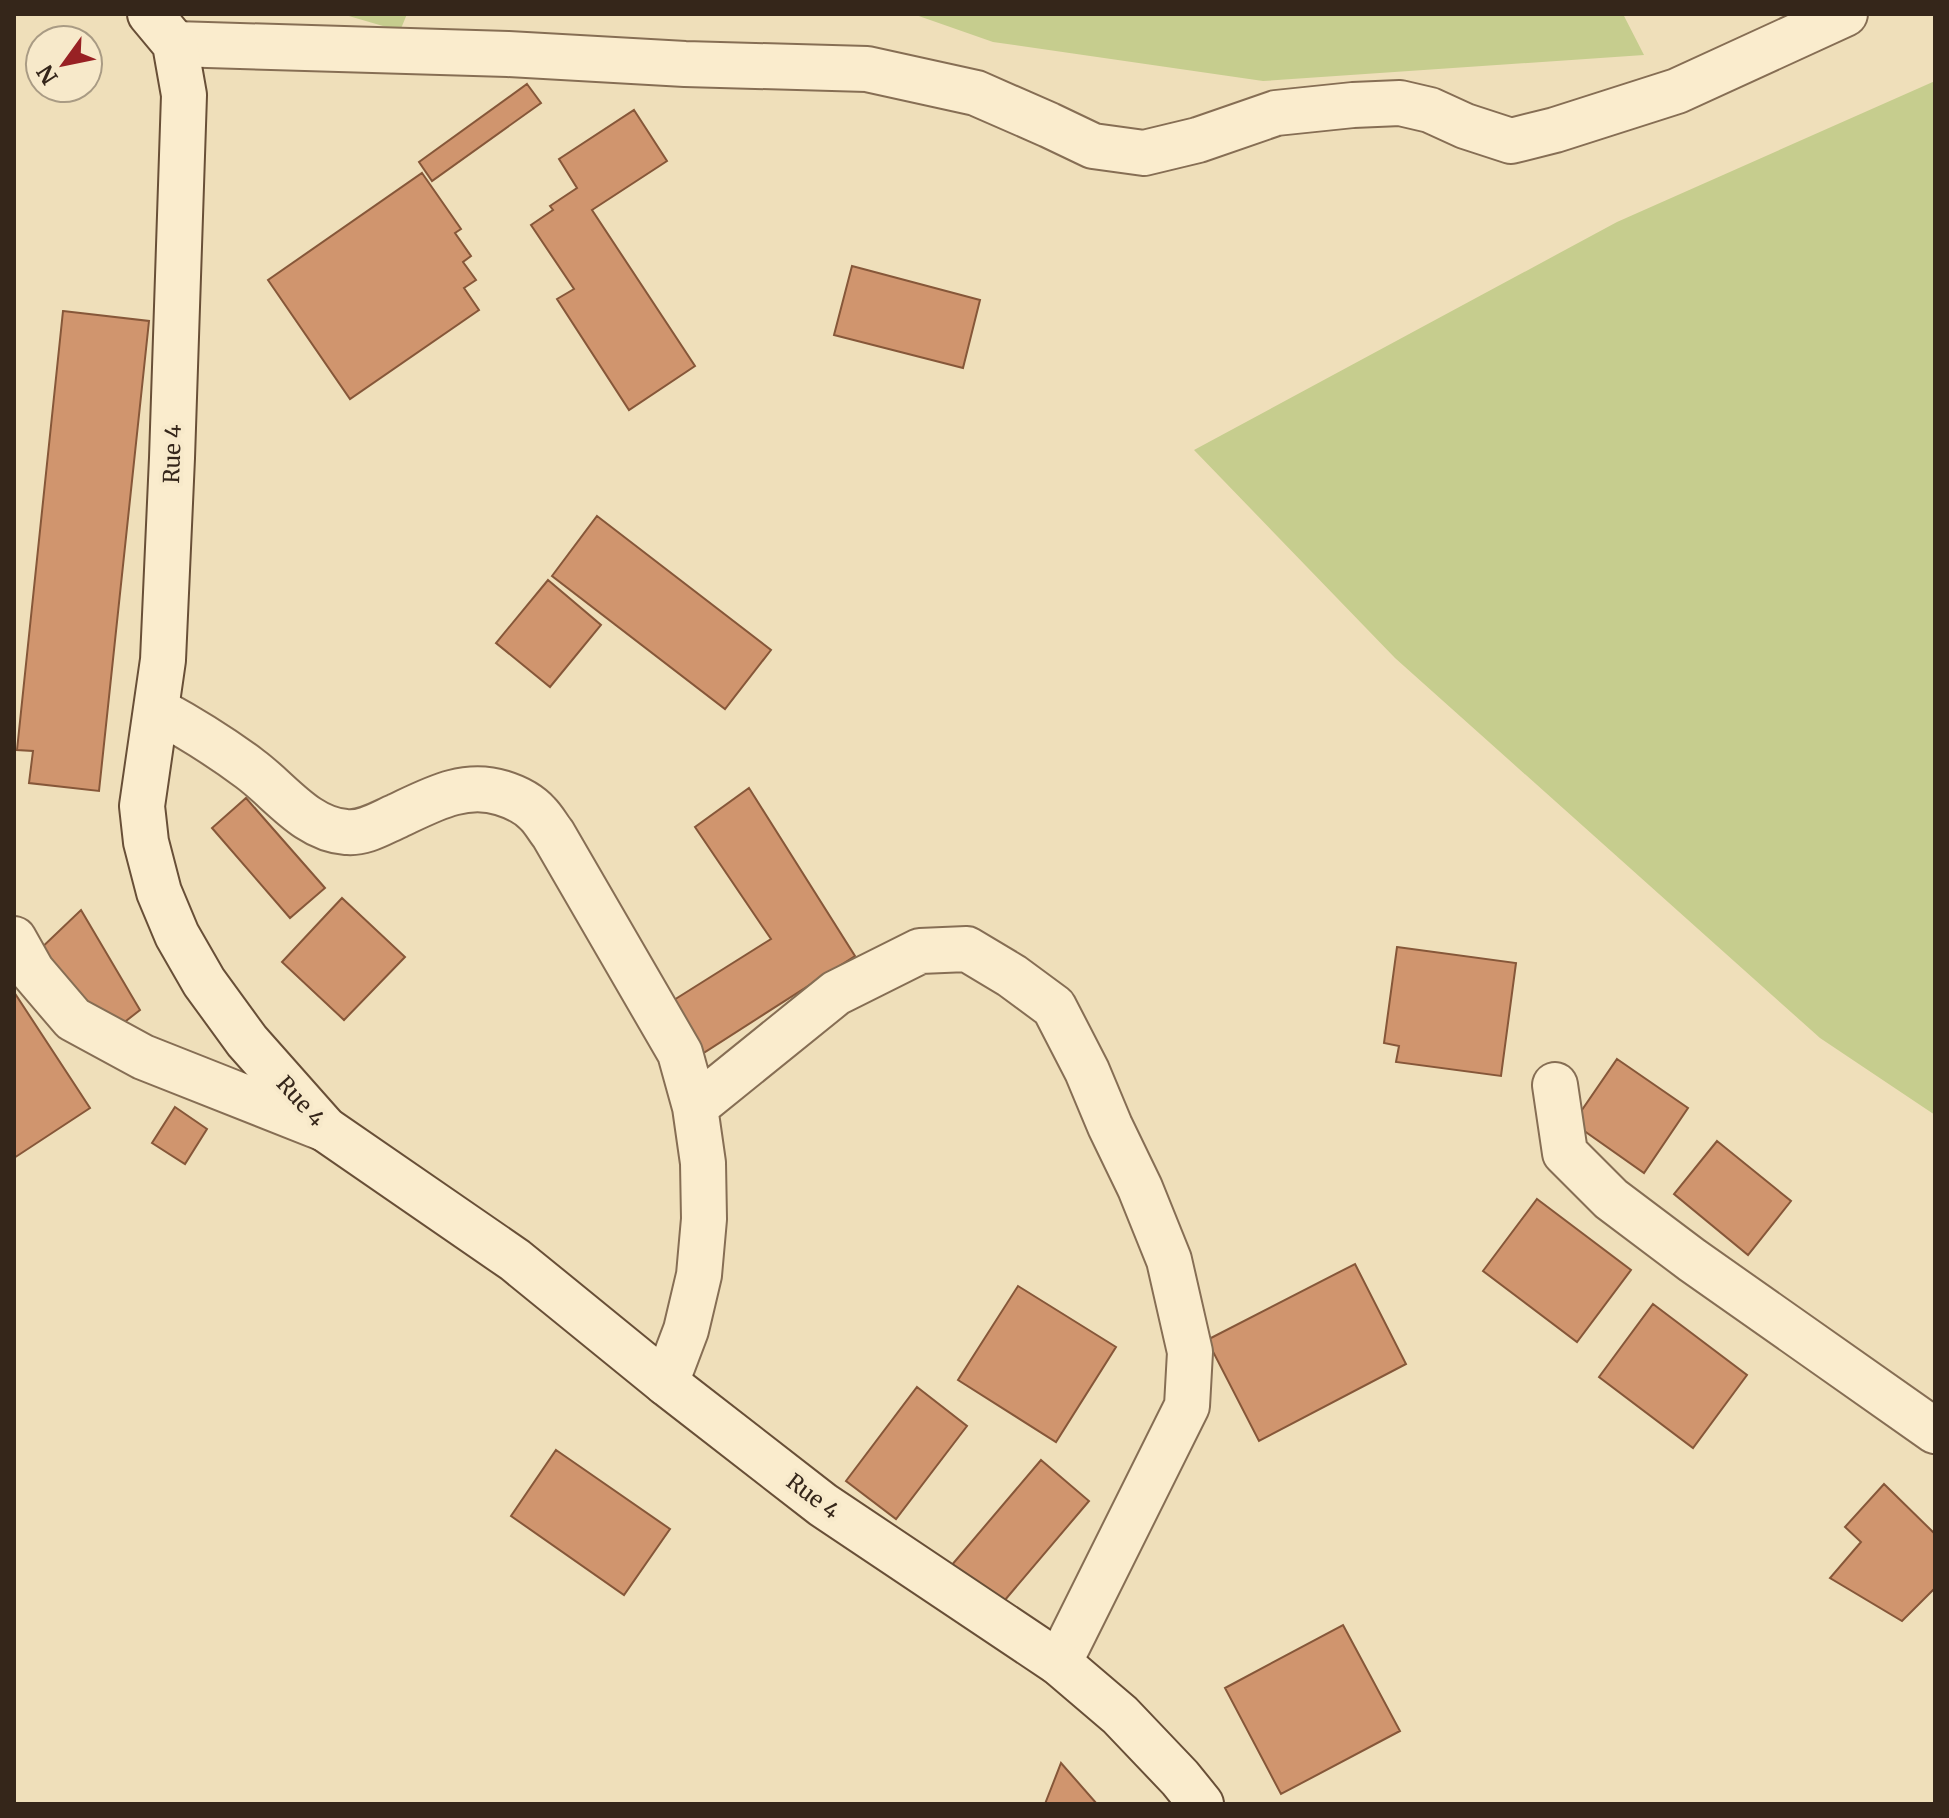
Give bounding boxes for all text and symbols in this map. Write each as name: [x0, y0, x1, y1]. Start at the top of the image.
north arrow: [24, 24, 104, 104]
text: N: [30, 59, 64, 90]
street label: Rue 4: [157, 424, 187, 484]
street label: Rue 4: [271, 1070, 331, 1133]
street label: Rue 4: [781, 1467, 845, 1525]

